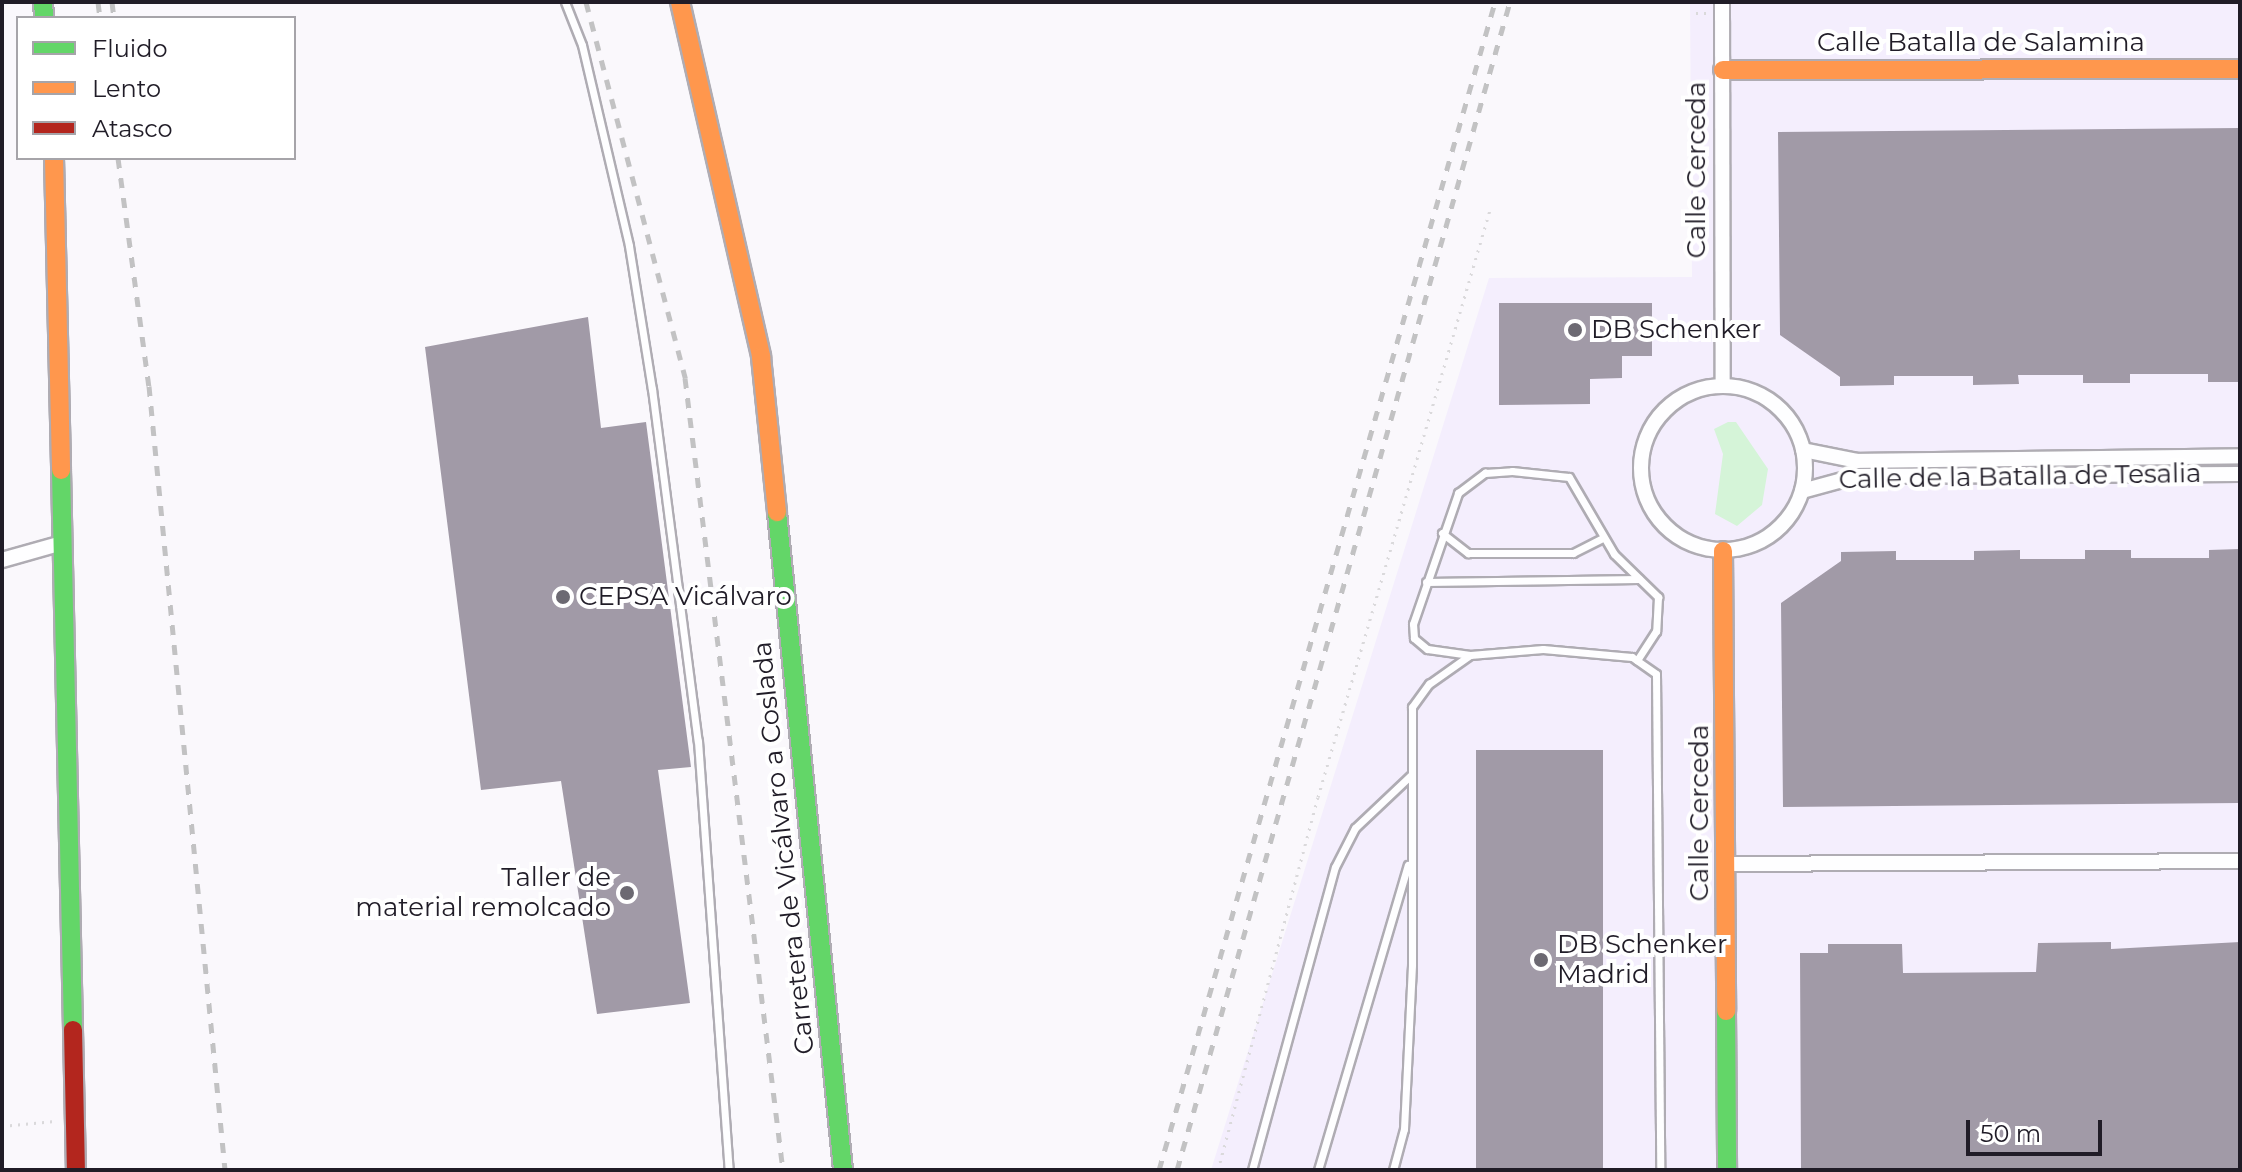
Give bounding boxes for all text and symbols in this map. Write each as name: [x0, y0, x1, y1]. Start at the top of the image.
legend: [16, 16, 296, 160]
street label: Calle Batalla de Salamina: [1817, 27, 2145, 59]
text: Fluido: [92, 34, 168, 63]
text: Lento: [92, 74, 161, 103]
street label: Calle Cerceda: [1681, 82, 1713, 258]
text: Atasco: [92, 114, 173, 143]
place label: DB Schenker: [1591, 314, 1761, 346]
marker: DB Schenker: [1566, 321, 1584, 339]
street label: Calle de la Batalla de Tesalia: [1838, 458, 2202, 496]
place label: CEPSA Vicálvaro: [579, 581, 792, 613]
marker: CEPSA Vicálvaro: [554, 588, 572, 606]
street label: Carretera de Vicálvaro a Coslada: [747, 640, 821, 1056]
street label: Calle Cerceda: [1684, 725, 1716, 901]
place label: Taller de material remolcado: [355, 862, 611, 924]
marker: Taller de material remolcado: [618, 884, 636, 902]
place label: DB Schenker Madrid: [1557, 929, 1727, 990]
marker: DB Schenker Madrid: [1532, 951, 1550, 969]
scale bar: [1970, 1104, 2106, 1154]
text: 50 m: [1980, 1119, 2041, 1148]

